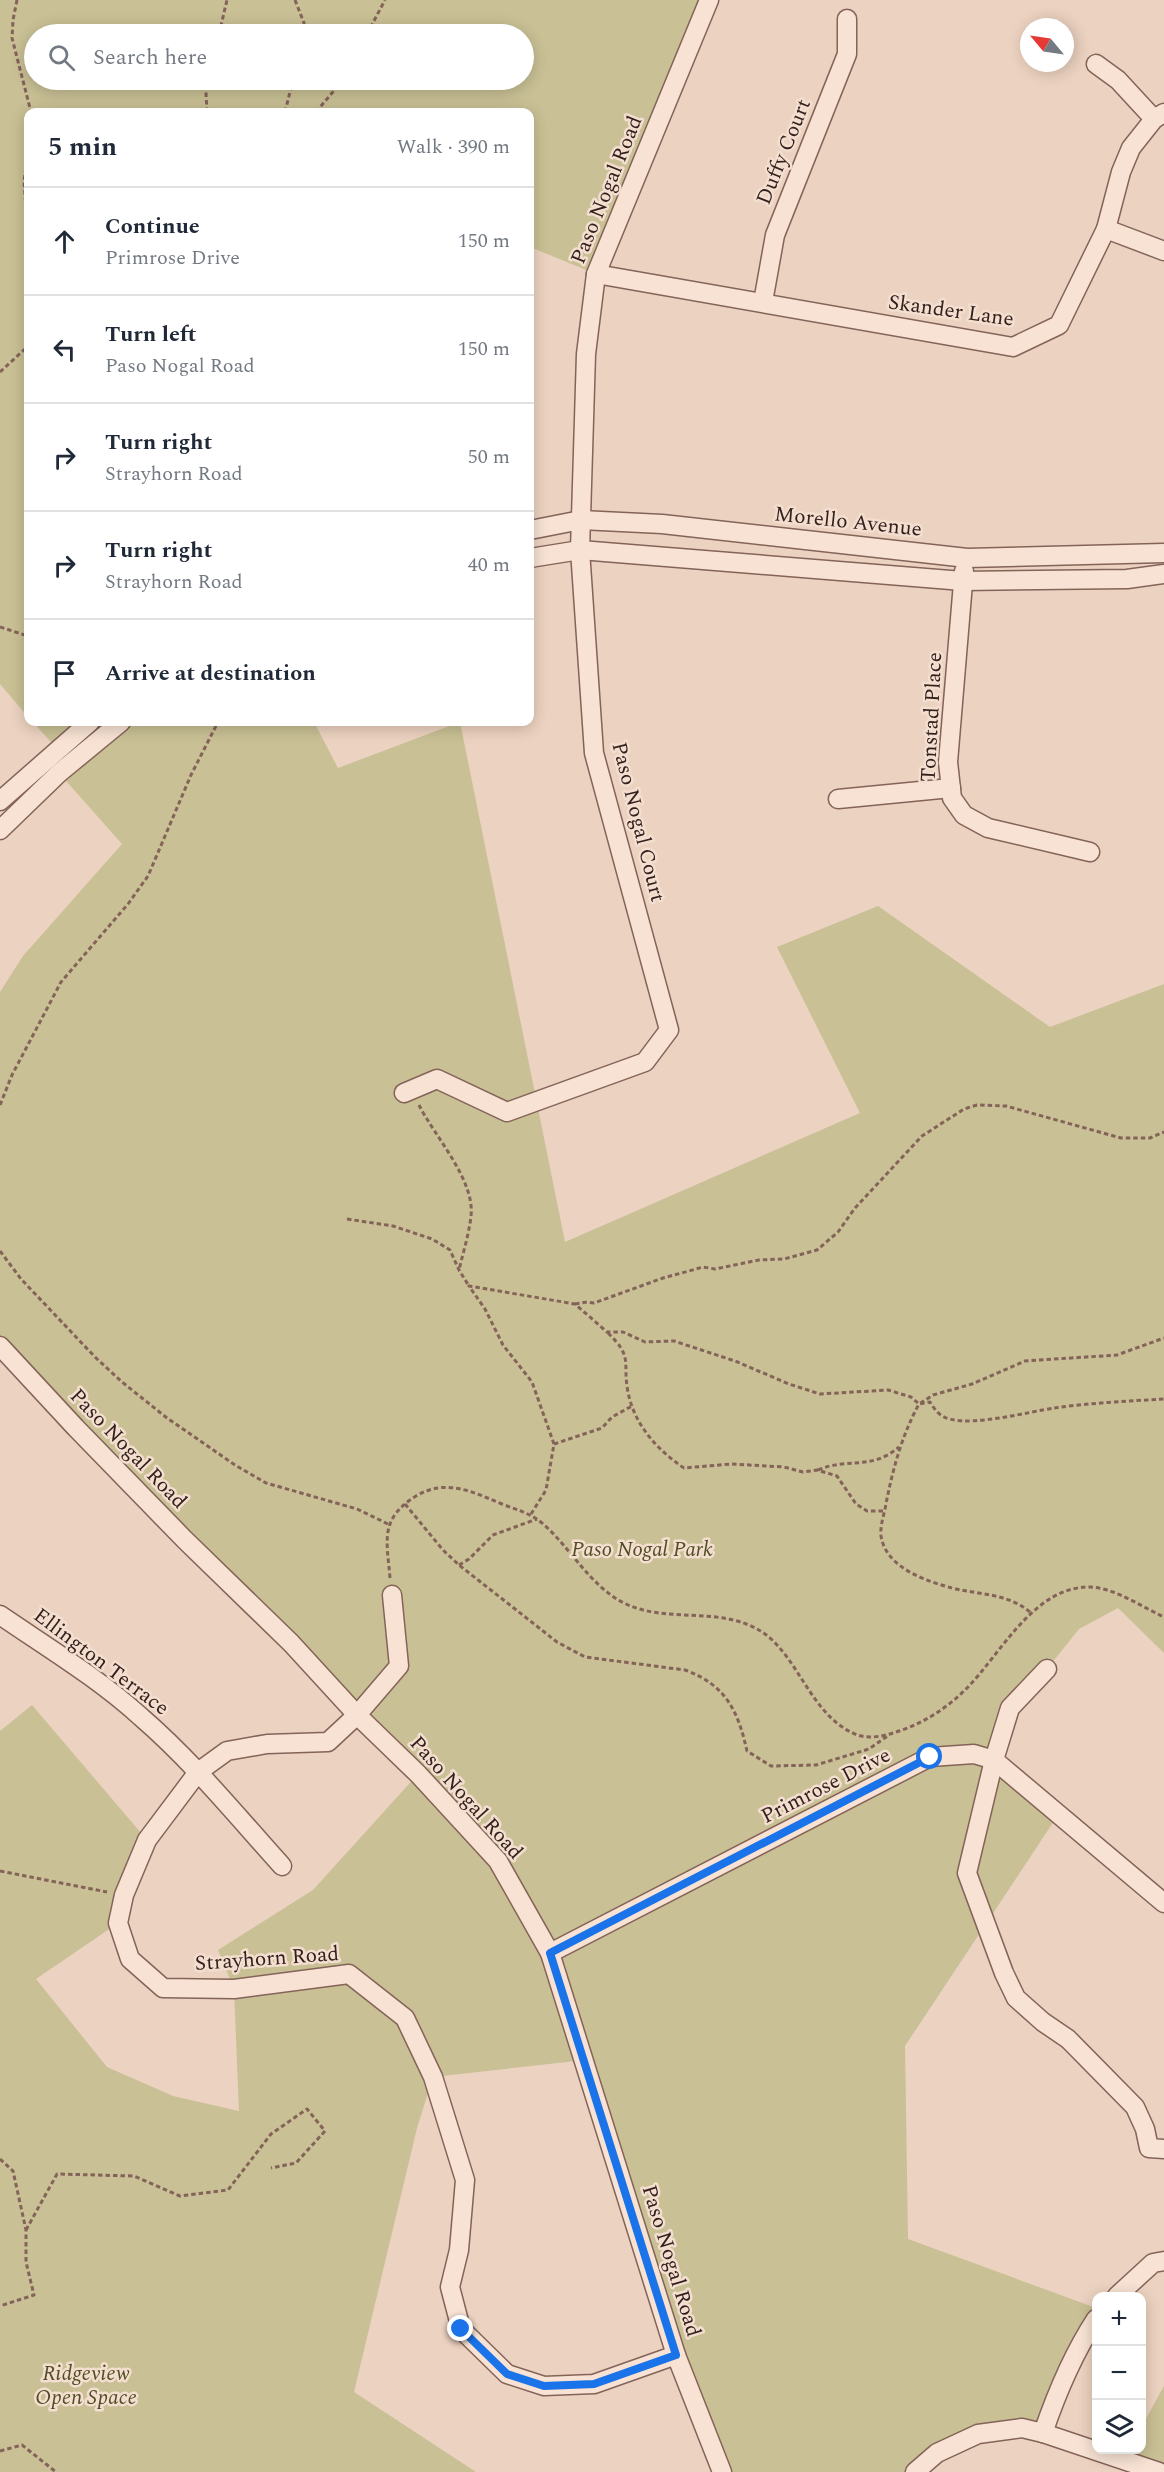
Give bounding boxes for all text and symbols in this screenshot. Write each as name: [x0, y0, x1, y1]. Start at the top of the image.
north arrow: [1020, 18, 1074, 72]
search box: [24, 24, 534, 90]
icon: search: [45, 41, 78, 74]
text: Search here: [93, 41, 207, 74]
street label: Duffy Court: [748, 94, 820, 210]
street label: Paso Nogal Road: [563, 111, 651, 269]
text: 5 min: [48, 127, 117, 167]
text: Walk · 390 m: [397, 132, 510, 162]
text: Continue: [105, 210, 200, 243]
icon: ahead: [48, 225, 81, 258]
text: 150 m: [458, 226, 510, 256]
text: Primrose Drive: [105, 243, 240, 273]
street label: Skander Lane: [886, 286, 1016, 336]
text: Turn left: [105, 318, 197, 351]
icon: left: [48, 333, 81, 366]
text: 150 m: [458, 334, 510, 364]
text: Paso Nogal Road: [105, 351, 255, 381]
text: Turn right: [105, 426, 212, 459]
icon: right: [48, 441, 81, 474]
text: 50 m: [468, 442, 510, 472]
text: Strayhorn Road: [105, 459, 243, 489]
street label: Morello Avenue: [773, 498, 923, 546]
text: Turn right: [105, 534, 212, 567]
icon: right: [48, 549, 81, 582]
text: 40 m: [468, 550, 510, 580]
text: Strayhorn Road: [105, 567, 243, 597]
street label: Tonstad Place: [913, 651, 951, 783]
icon: arrive: [48, 657, 81, 690]
text: Arrive at destination: [105, 657, 316, 690]
street label: Paso Nogal Court: [603, 739, 673, 905]
street label: Paso Nogal Road: [62, 1381, 194, 1517]
park label: Paso Nogal Park: [571, 1534, 713, 1566]
street label: Ellington Terrace: [26, 1600, 176, 1724]
street label: Paso Nogal Road: [402, 1729, 530, 1867]
street label: Primrose Drive: [756, 1740, 896, 1832]
route start: [916, 1743, 942, 1769]
street label: Strayhorn Road: [194, 1938, 340, 1980]
street label: Paso Nogal Road: [633, 2181, 709, 2341]
map controls: [1092, 2292, 1146, 2454]
button: +: [1092, 2292, 1146, 2346]
route end: [447, 2315, 473, 2341]
button: −: [1092, 2346, 1146, 2400]
park label: Ridgeview Open Space: [35, 2358, 137, 2414]
button: layers: [1092, 2400, 1146, 2454]

